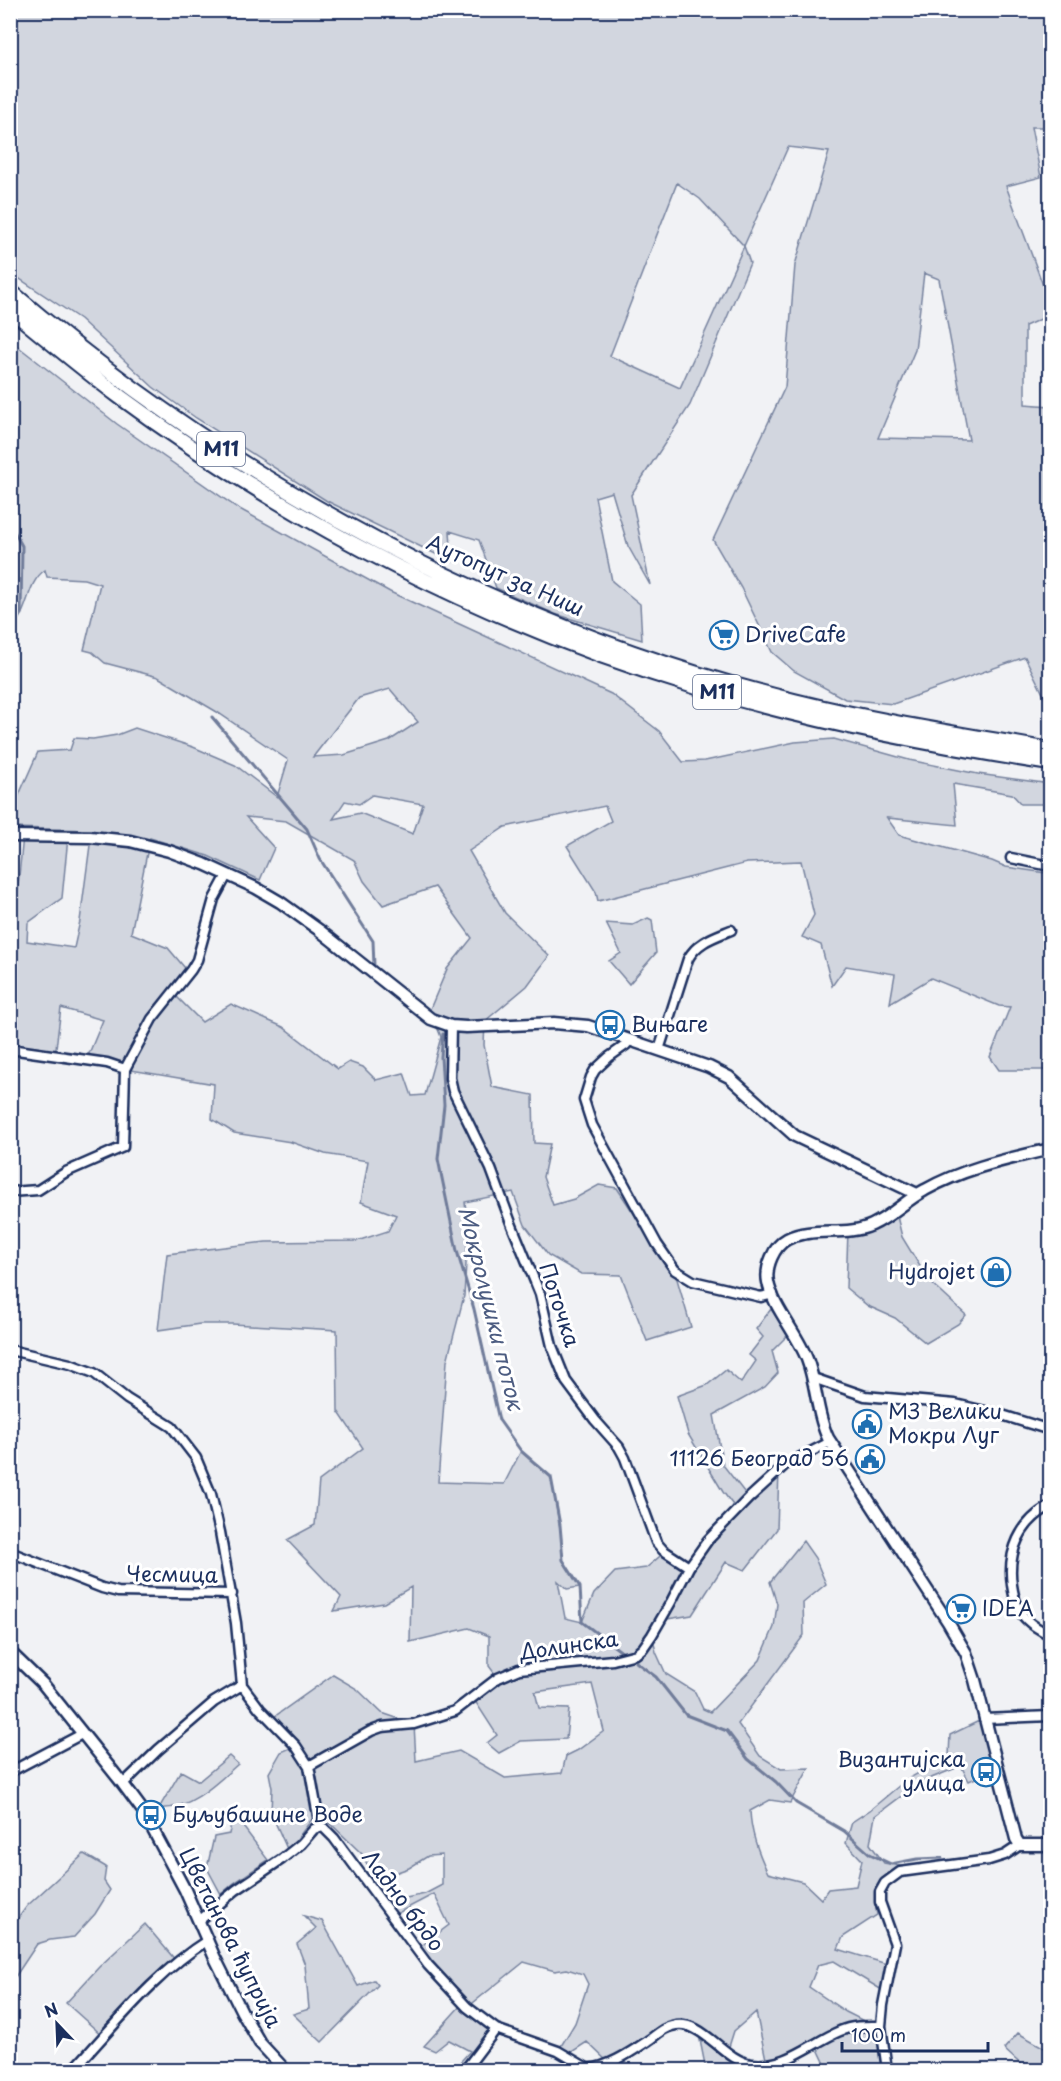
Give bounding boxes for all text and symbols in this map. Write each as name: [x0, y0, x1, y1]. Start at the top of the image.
road number: M11: [197, 432, 245, 466]
street label: Аутопут за Ниш: [422, 525, 590, 623]
place label: DriveCafe: [745, 617, 846, 649]
supermarket icon: DriveCafe: [708, 619, 740, 651]
road number: M11: [693, 675, 741, 709]
place label: Вињаге: [631, 1007, 708, 1039]
bus stop icon: Вињаге: [594, 1009, 626, 1041]
water label: Мокролушки поток: [451, 1202, 534, 1415]
place label: Hydrojet: [888, 1254, 975, 1286]
shop icon: Hydrojet: [980, 1256, 1012, 1288]
street label: Поточка: [532, 1258, 590, 1351]
place label: МЗ Велики Мокри Луг: [888, 1394, 1002, 1450]
public building icon: МЗ Велики Мокри Луг: [851, 1408, 883, 1440]
place label: 11126 Београд 56: [670, 1441, 849, 1473]
public building icon: 11126 Београд 56: [854, 1443, 886, 1475]
street label: Чесмица: [126, 1556, 219, 1590]
place label: IDEA: [982, 1591, 1034, 1623]
supermarket icon: IDEA: [945, 1593, 977, 1625]
street label: Долинска: [516, 1621, 620, 1667]
place label: Византијска улица: [838, 1742, 966, 1798]
bus stop icon: Византијска улица: [970, 1756, 1002, 1788]
place label: Буљубашине Воде: [172, 1797, 363, 1829]
bus stop icon: Буљубашине Воде: [135, 1799, 167, 1831]
street label: Цветанова ћуприја: [173, 1842, 291, 2033]
street label: Ладно брдо: [356, 1842, 453, 1957]
north arrow: [27, 1994, 87, 2054]
text: N: [40, 1996, 61, 2023]
scale bar: [842, 2015, 988, 2053]
text: 100 m: [851, 2021, 906, 2048]

